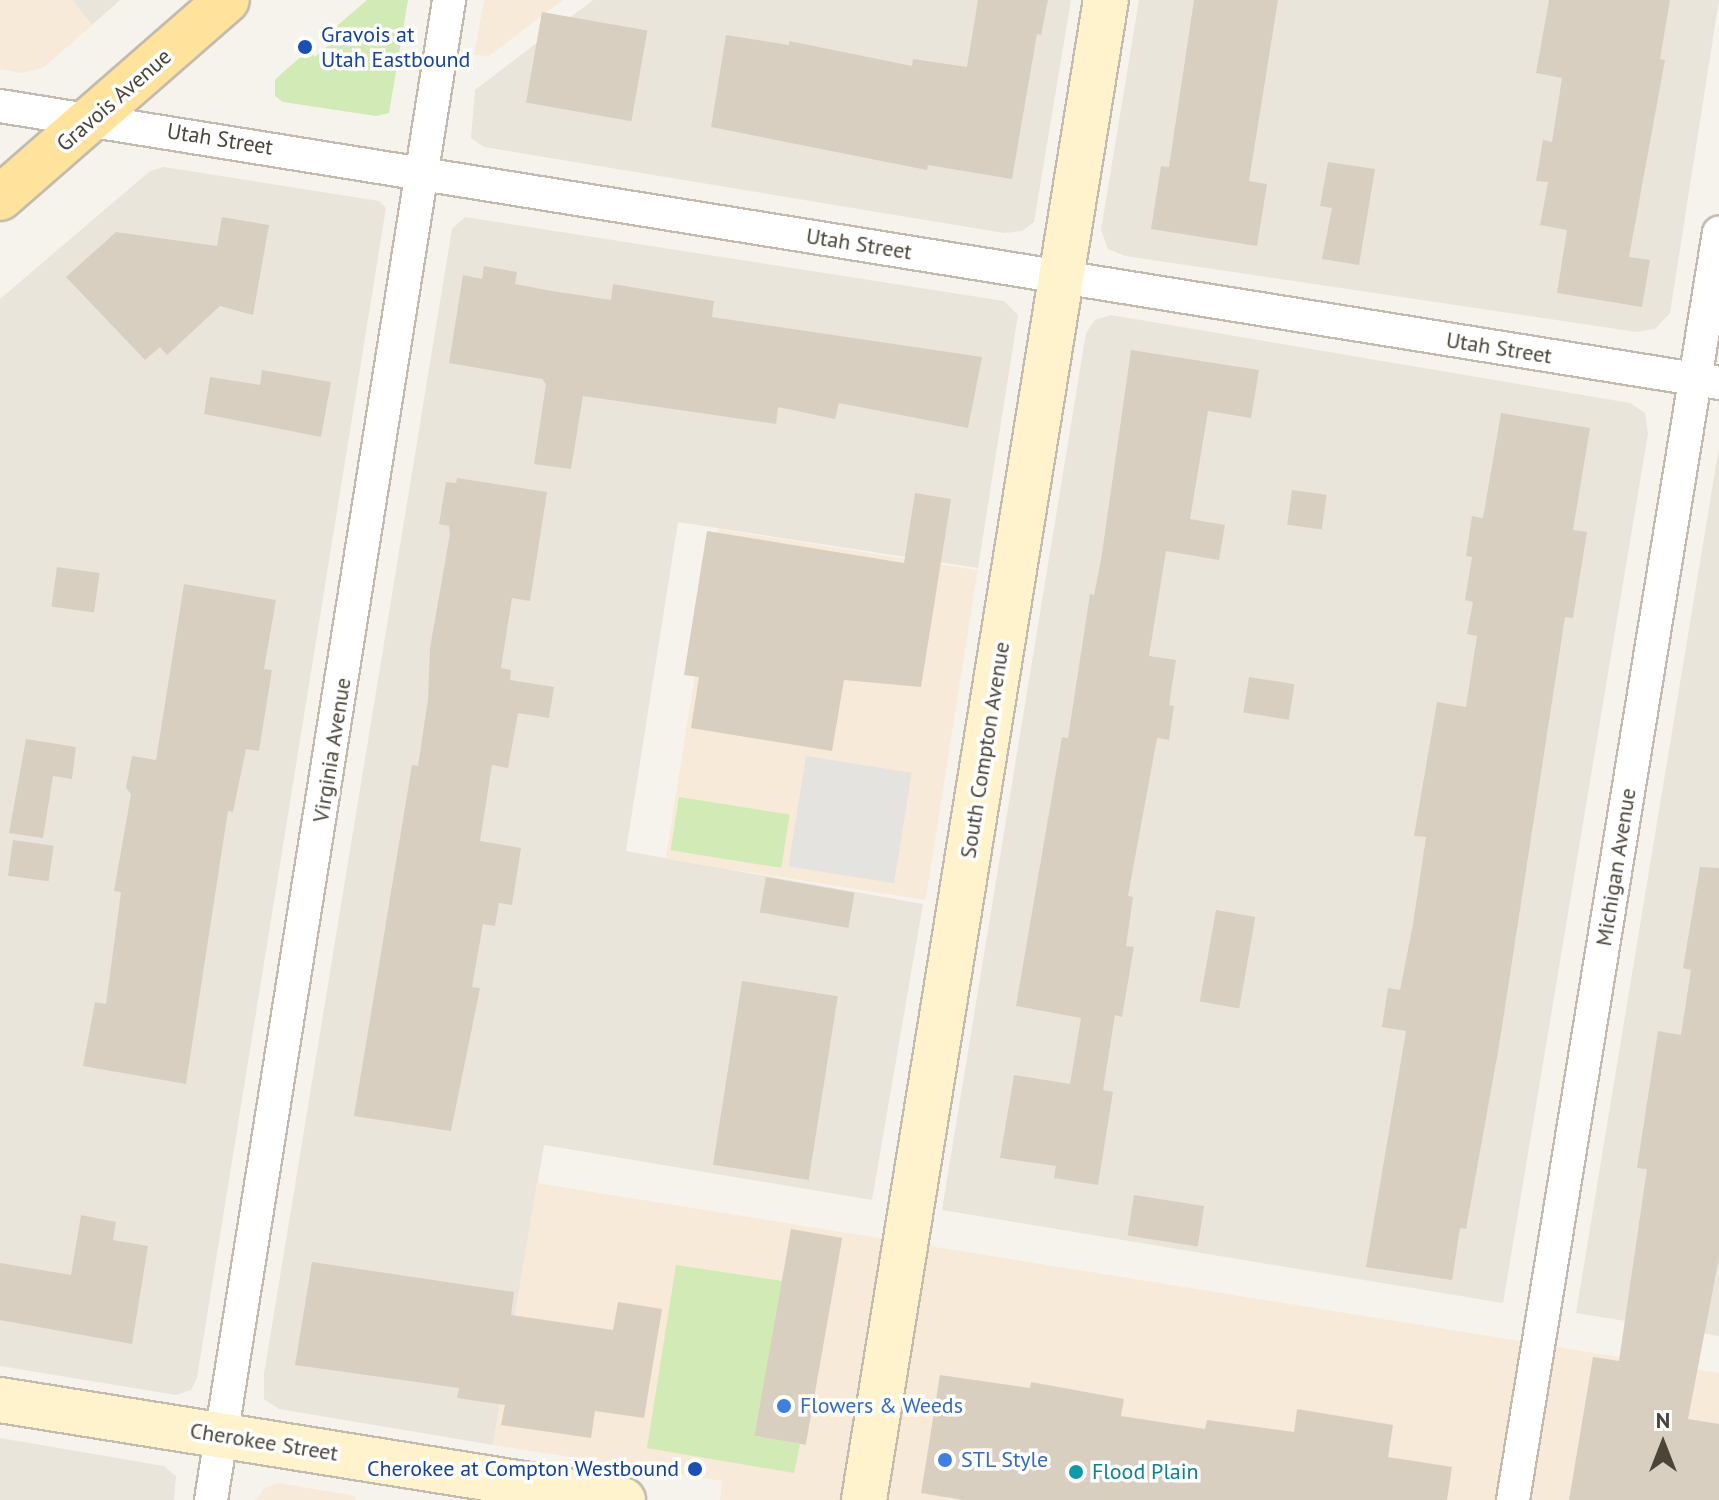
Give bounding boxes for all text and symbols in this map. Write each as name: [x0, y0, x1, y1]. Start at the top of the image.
place label: Gravois at Utah Eastbound: [321, 21, 470, 72]
marker: Gravois at Utah Eastbound: [296, 38, 314, 56]
street label: Gravois Avenue: [51, 43, 177, 157]
street label: Utah Street: [165, 118, 275, 160]
street label: Utah Street: [804, 223, 914, 265]
street label: Utah Street: [1444, 327, 1554, 369]
street label: South Compton Avenue: [955, 639, 1015, 861]
street label: Virginia Avenue: [307, 675, 357, 825]
street label: Michigan Avenue: [1590, 786, 1642, 948]
place label: Flowers & Weeds: [800, 1393, 963, 1419]
marker: Flowers & Weeds: [775, 1397, 793, 1415]
north arrow: [1623, 1404, 1703, 1484]
text: N: [1656, 1406, 1670, 1434]
street label: Cherokee Street: [188, 1417, 340, 1467]
place label: STL Style: [961, 1447, 1049, 1473]
marker: STL Style: [936, 1451, 954, 1469]
place label: Cherokee at Compton Westbound: [367, 1456, 679, 1482]
place label: Flood Plain: [1092, 1459, 1199, 1485]
marker: Cherokee at Compton Westbound: [686, 1460, 704, 1478]
marker: Flood Plain: [1067, 1463, 1085, 1481]

